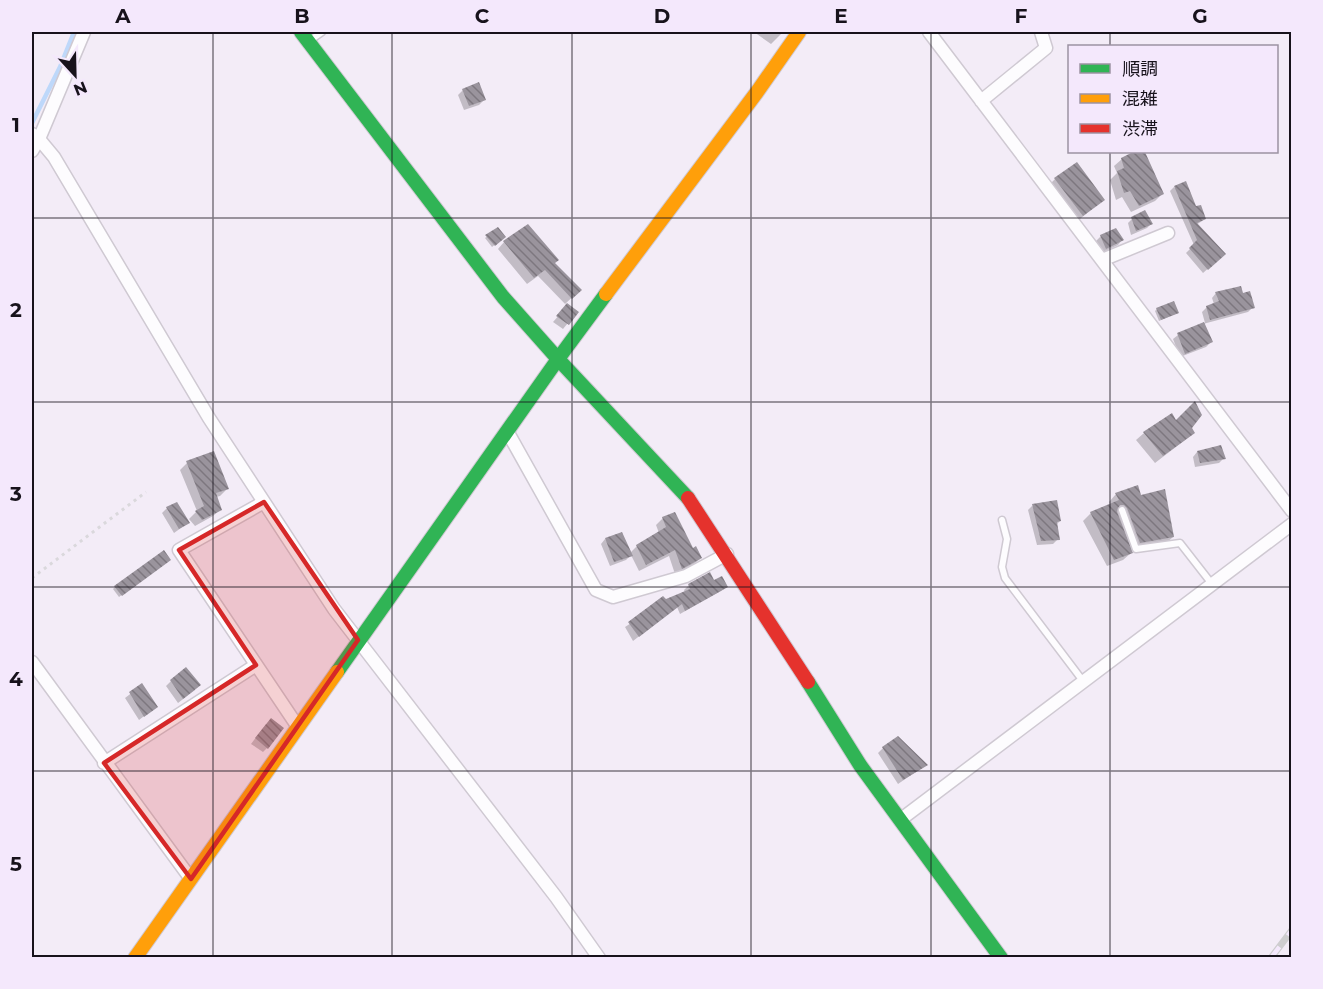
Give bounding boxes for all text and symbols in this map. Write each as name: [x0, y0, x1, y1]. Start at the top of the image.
text: A: [114, 4, 131, 28]
text: B: [294, 4, 310, 28]
text: C: [475, 4, 490, 28]
text: D: [654, 4, 670, 28]
text: E: [834, 4, 848, 28]
text: F: [1015, 4, 1028, 28]
text: G: [1192, 4, 1208, 28]
north arrow: [45, 45, 105, 105]
legend: [1068, 45, 1278, 153]
text: 順調: [1122, 58, 1158, 80]
text: N: [71, 77, 90, 100]
text: 混雑: [1122, 88, 1158, 110]
text: 1: [12, 113, 20, 137]
text: 渋滞: [1122, 118, 1158, 140]
text: 2: [10, 298, 22, 322]
text: 3: [9, 482, 22, 506]
text: 4: [9, 667, 23, 691]
text: 5: [10, 852, 22, 876]

